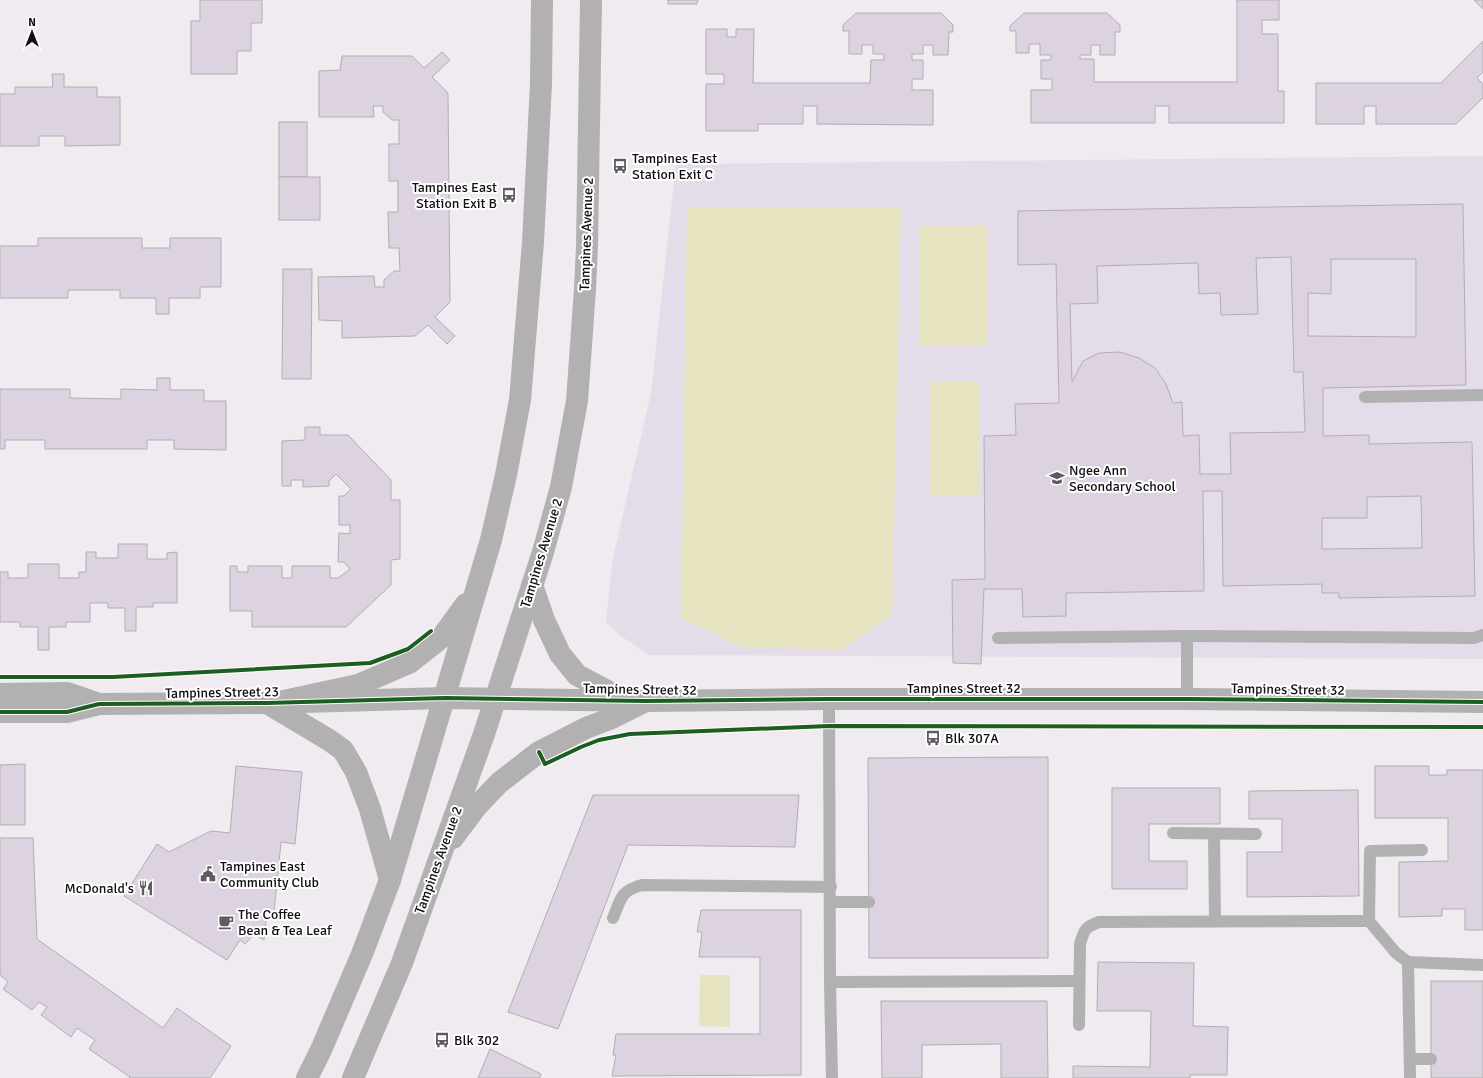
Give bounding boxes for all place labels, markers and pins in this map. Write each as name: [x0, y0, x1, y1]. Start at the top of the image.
place label: Tampines East Station Exit C: [632, 150, 717, 183]
bus stop icon: Tampines East Station Exit C: [611, 157, 629, 175]
place label: Tampines East Station Exit B: [412, 179, 497, 212]
bus stop icon: Tampines East Station Exit B: [500, 186, 518, 204]
place label: Ngee Ann Secondary School: [1069, 462, 1176, 495]
school or university icon: Ngee Ann Secondary School: [1048, 469, 1066, 487]
bus stop icon: Blk 307A: [924, 729, 942, 747]
place label: Blk 307A: [945, 730, 999, 747]
place label: Tampines East Community Club: [220, 858, 319, 891]
public building icon: Tampines East Community Club: [199, 865, 217, 883]
restaurant icon: McDonald's: [137, 879, 155, 897]
place label: McDonald's: [65, 880, 134, 897]
place label: The Coffee Bean & Tea Leaf: [238, 906, 333, 939]
cafe icon: The Coffee Bean & Tea Leaf: [217, 913, 235, 931]
bus stop icon: Blk 302: [433, 1031, 451, 1049]
place label: Blk 302: [454, 1032, 499, 1049]

